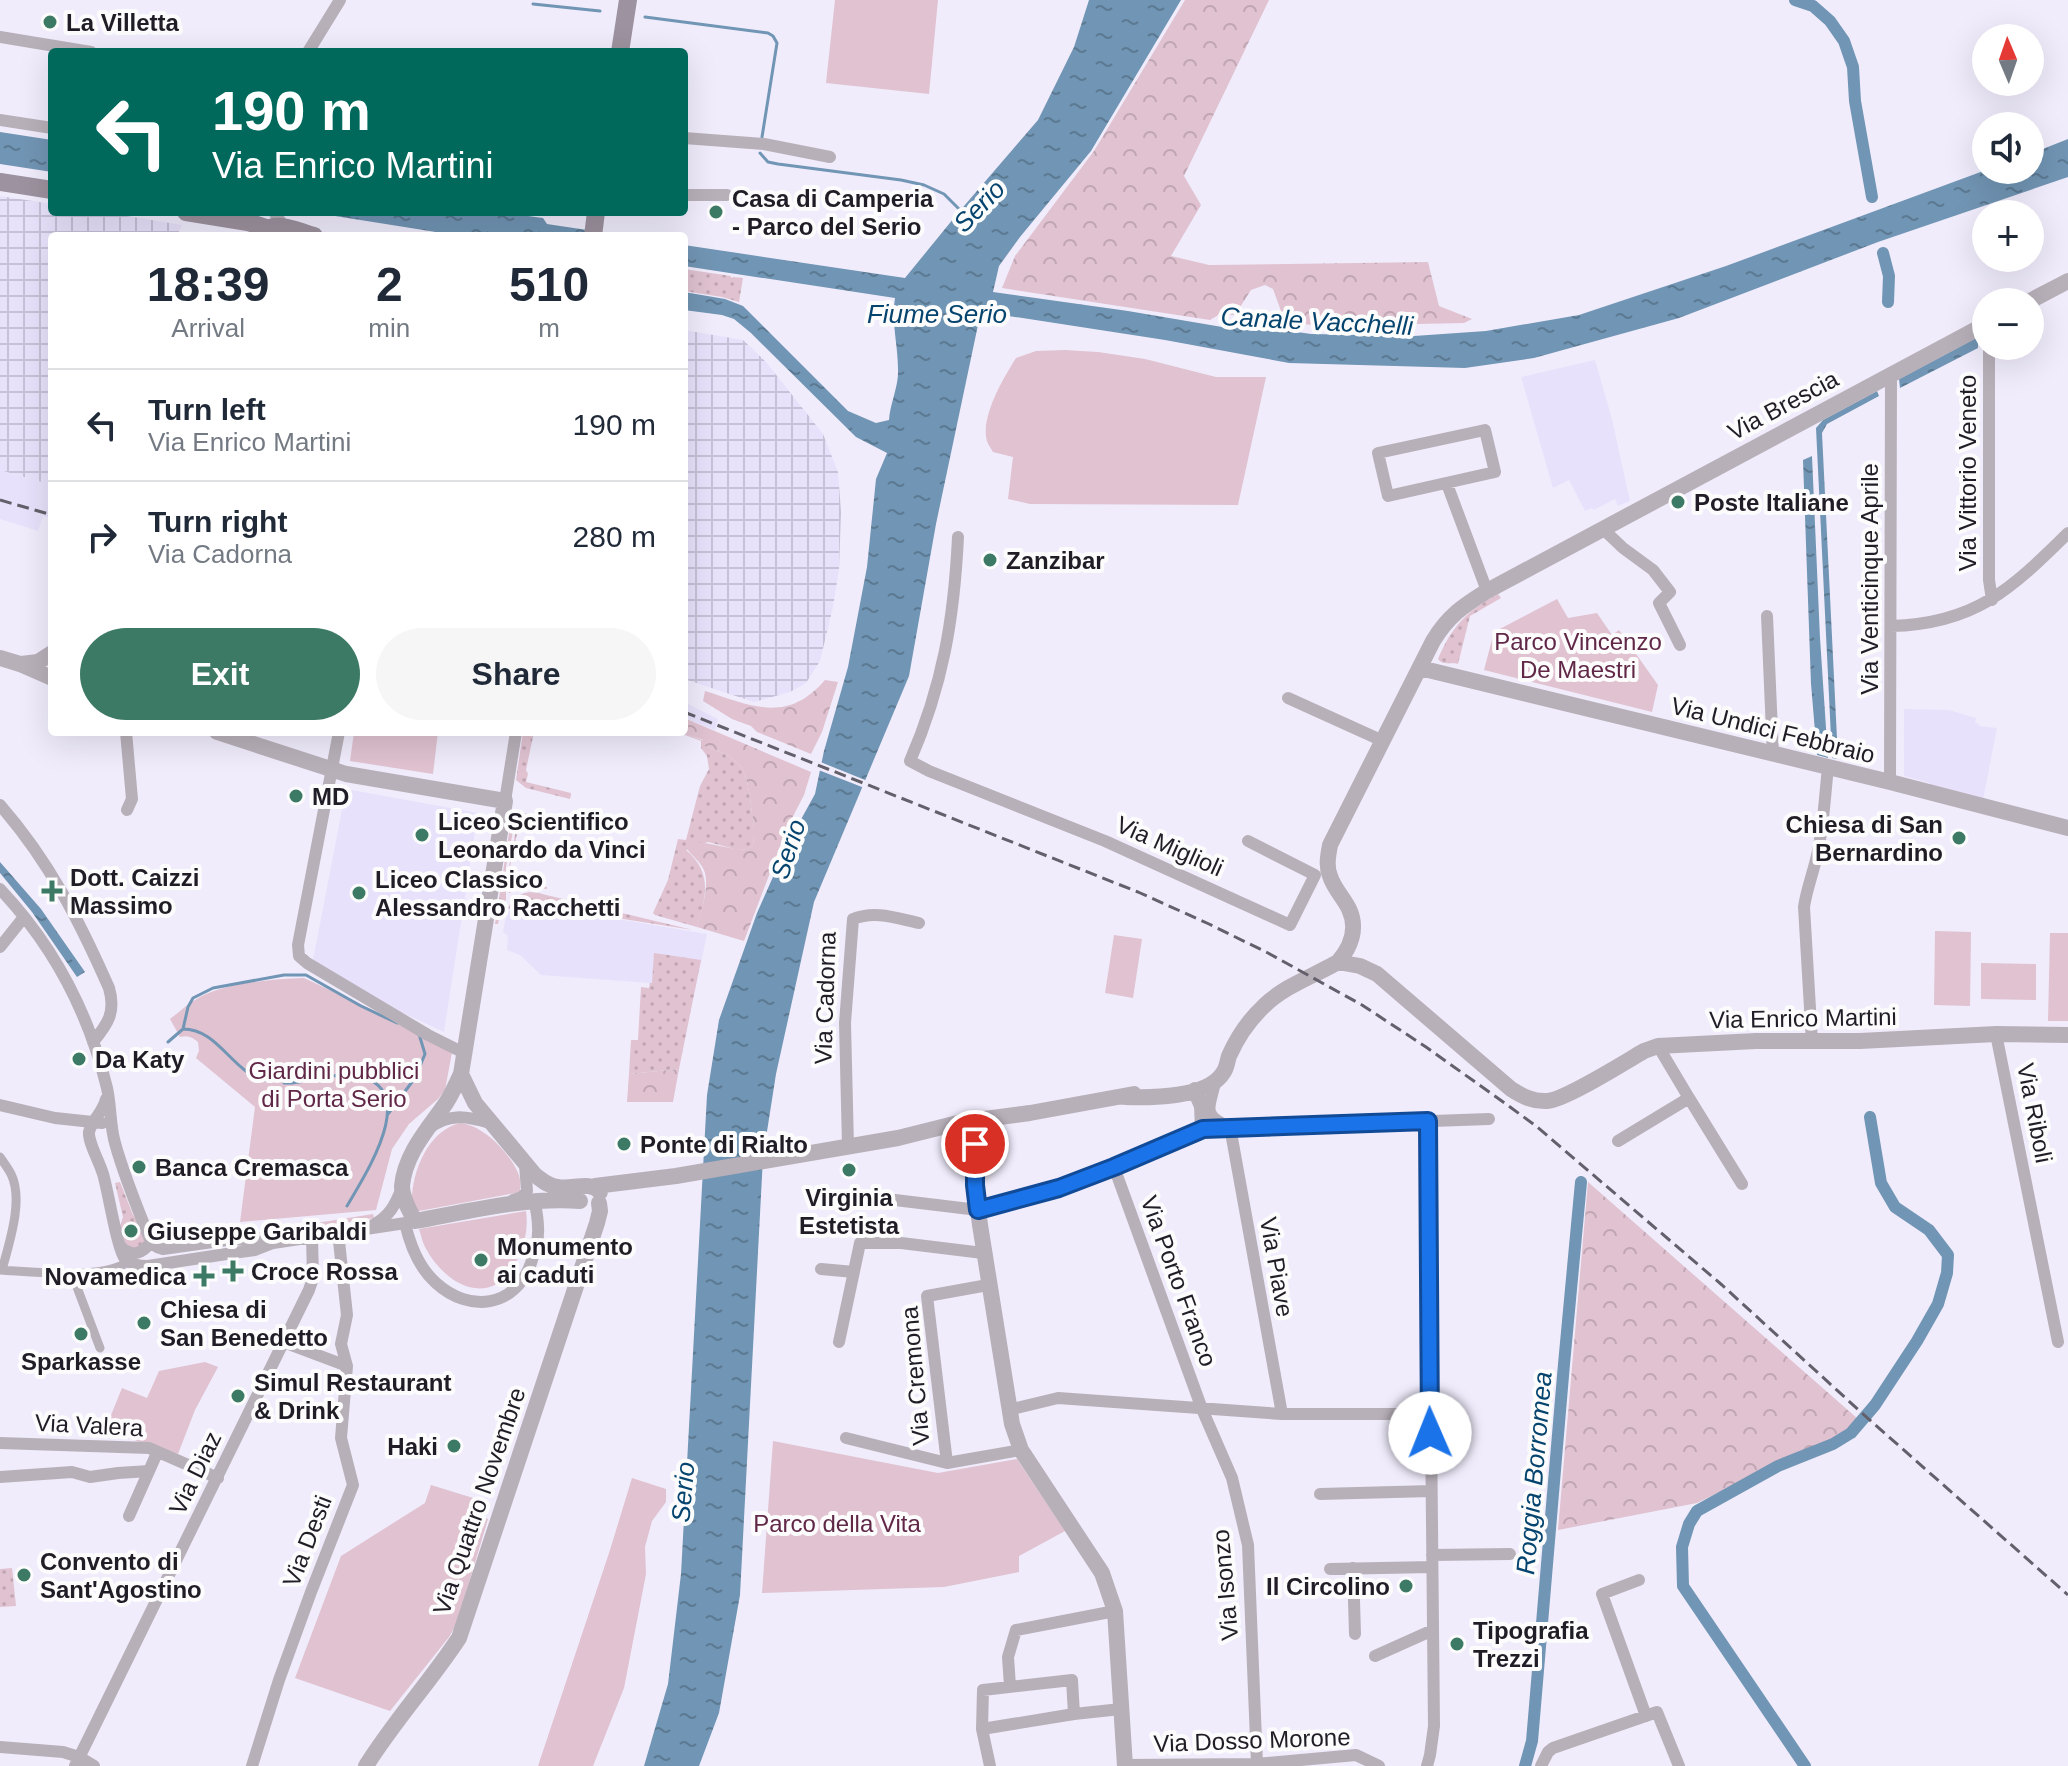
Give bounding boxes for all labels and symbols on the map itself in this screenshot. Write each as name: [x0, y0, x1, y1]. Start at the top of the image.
place label: La Villetta: [66, 9, 180, 36]
marker: La Villetta: [41, 13, 59, 31]
north arrow: [1972, 24, 2044, 96]
water label: Serio: [947, 174, 1011, 238]
place label: Casa di Camperia - Parco del Serio: [732, 185, 934, 240]
marker: Casa di Camperia - Parco del Serio: [707, 203, 725, 221]
water label: Fiume Serio: [867, 299, 1007, 329]
water label: Canale Vacchelli: [1220, 301, 1415, 341]
street label: Via Brescia: [1723, 364, 1843, 445]
street label: Via Vittorio Veneto: [1954, 375, 1981, 571]
street label: Via Venticinque Aprile: [1856, 463, 1883, 695]
place label: Poste Italiane: [1694, 489, 1849, 516]
marker: Poste Italiane: [1669, 493, 1687, 511]
place label: Zanzibar: [1006, 547, 1105, 574]
marker: Zanzibar: [981, 551, 999, 569]
park label: Parco Vincenzo De Maestri: [1494, 628, 1662, 683]
street label: Via Undici Febbraio: [1668, 692, 1878, 768]
place label: MD: [312, 783, 349, 810]
marker: MD: [287, 787, 305, 805]
place label: Liceo Scientifico Leonardo da Vinci: [438, 808, 646, 863]
street label: Via Miglioli: [1112, 810, 1228, 882]
place label: Chiesa di San Bernardino: [1786, 811, 1943, 866]
water label: Serio: [764, 815, 812, 883]
marker: Liceo Scientifico Leonardo da Vinci: [413, 826, 431, 844]
marker: Chiesa di San Bernardino: [1950, 829, 1968, 847]
place label: Dott. Caizzi Massimo: [70, 864, 199, 919]
place label: Liceo Classico Alessandro Racchetti: [375, 866, 620, 921]
marker: Dott. Caizzi Massimo: [41, 880, 63, 902]
marker: Liceo Classico Alessandro Racchetti: [350, 884, 368, 902]
street label: Via Cadorna: [809, 930, 841, 1065]
street label: Via Enrico Martini: [1709, 1003, 1897, 1033]
place label: Da Katy: [95, 1046, 185, 1073]
marker: Da Katy: [70, 1050, 88, 1068]
park label: Giardini pubblici di Porta Serio: [249, 1057, 419, 1112]
street label: Via Riboli: [2012, 1061, 2058, 1165]
pin: [941, 1110, 1009, 1178]
place label: Ponte di Rialto: [640, 1131, 808, 1158]
marker: Ponte di Rialto: [615, 1135, 633, 1153]
place label: Banca Cremasca: [155, 1154, 349, 1181]
marker: Banca Cremasca: [130, 1158, 148, 1176]
marker: Virginia Estetista: [840, 1161, 858, 1179]
place label: Virginia Estetista: [799, 1184, 900, 1239]
street label: Via Porto Franco: [1136, 1192, 1222, 1370]
street label: Via Piave: [1255, 1215, 1299, 1319]
place label: Giuseppe Garibaldi: [147, 1218, 367, 1245]
marker: Giuseppe Garibaldi: [122, 1222, 140, 1240]
place label: Monumento ai caduti: [497, 1233, 633, 1288]
marker: Monumento ai caduti: [472, 1251, 490, 1269]
place label: Croce Rossa: [251, 1258, 398, 1285]
marker: Croce Rossa: [222, 1260, 244, 1282]
place label: Novamedica: [45, 1263, 187, 1290]
marker: Novamedica: [193, 1265, 215, 1287]
place label: Chiesa di San Benedetto: [160, 1296, 328, 1351]
street label: Via Cremona: [895, 1305, 935, 1447]
marker: Chiesa di San Benedetto: [135, 1314, 153, 1332]
marker: Sparkasse: [72, 1325, 90, 1343]
place label: Sparkasse: [21, 1348, 141, 1375]
place label: Simul Restaurant & Drink: [254, 1369, 451, 1424]
water label: Roggia Borromea: [1510, 1370, 1558, 1576]
street label: Via Quattro Novembre: [427, 1384, 531, 1618]
marker: Simul Restaurant & Drink: [229, 1387, 247, 1405]
position arrow: [1388, 1391, 1472, 1475]
street label: Via Valera: [34, 1409, 145, 1441]
street label: Via Diaz: [163, 1427, 227, 1519]
place label: Haki: [387, 1433, 438, 1460]
marker: Haki: [445, 1437, 463, 1455]
water label: Serio: [665, 1460, 701, 1524]
street label: Via Desti: [277, 1492, 337, 1590]
park label: Parco della Vita: [753, 1510, 921, 1537]
street label: Via Isonzo: [1207, 1528, 1243, 1642]
place label: Convento di Sant'Agostino: [40, 1548, 202, 1603]
marker: Convento di Sant'Agostino: [15, 1566, 33, 1584]
place label: Il Circolino: [1266, 1573, 1390, 1600]
marker: Il Circolino: [1397, 1577, 1415, 1595]
place label: Tipografia Trezzi: [1473, 1617, 1589, 1672]
marker: Tipografia Trezzi: [1448, 1635, 1466, 1653]
street label: Via Dosso Morone: [1153, 1723, 1351, 1757]

